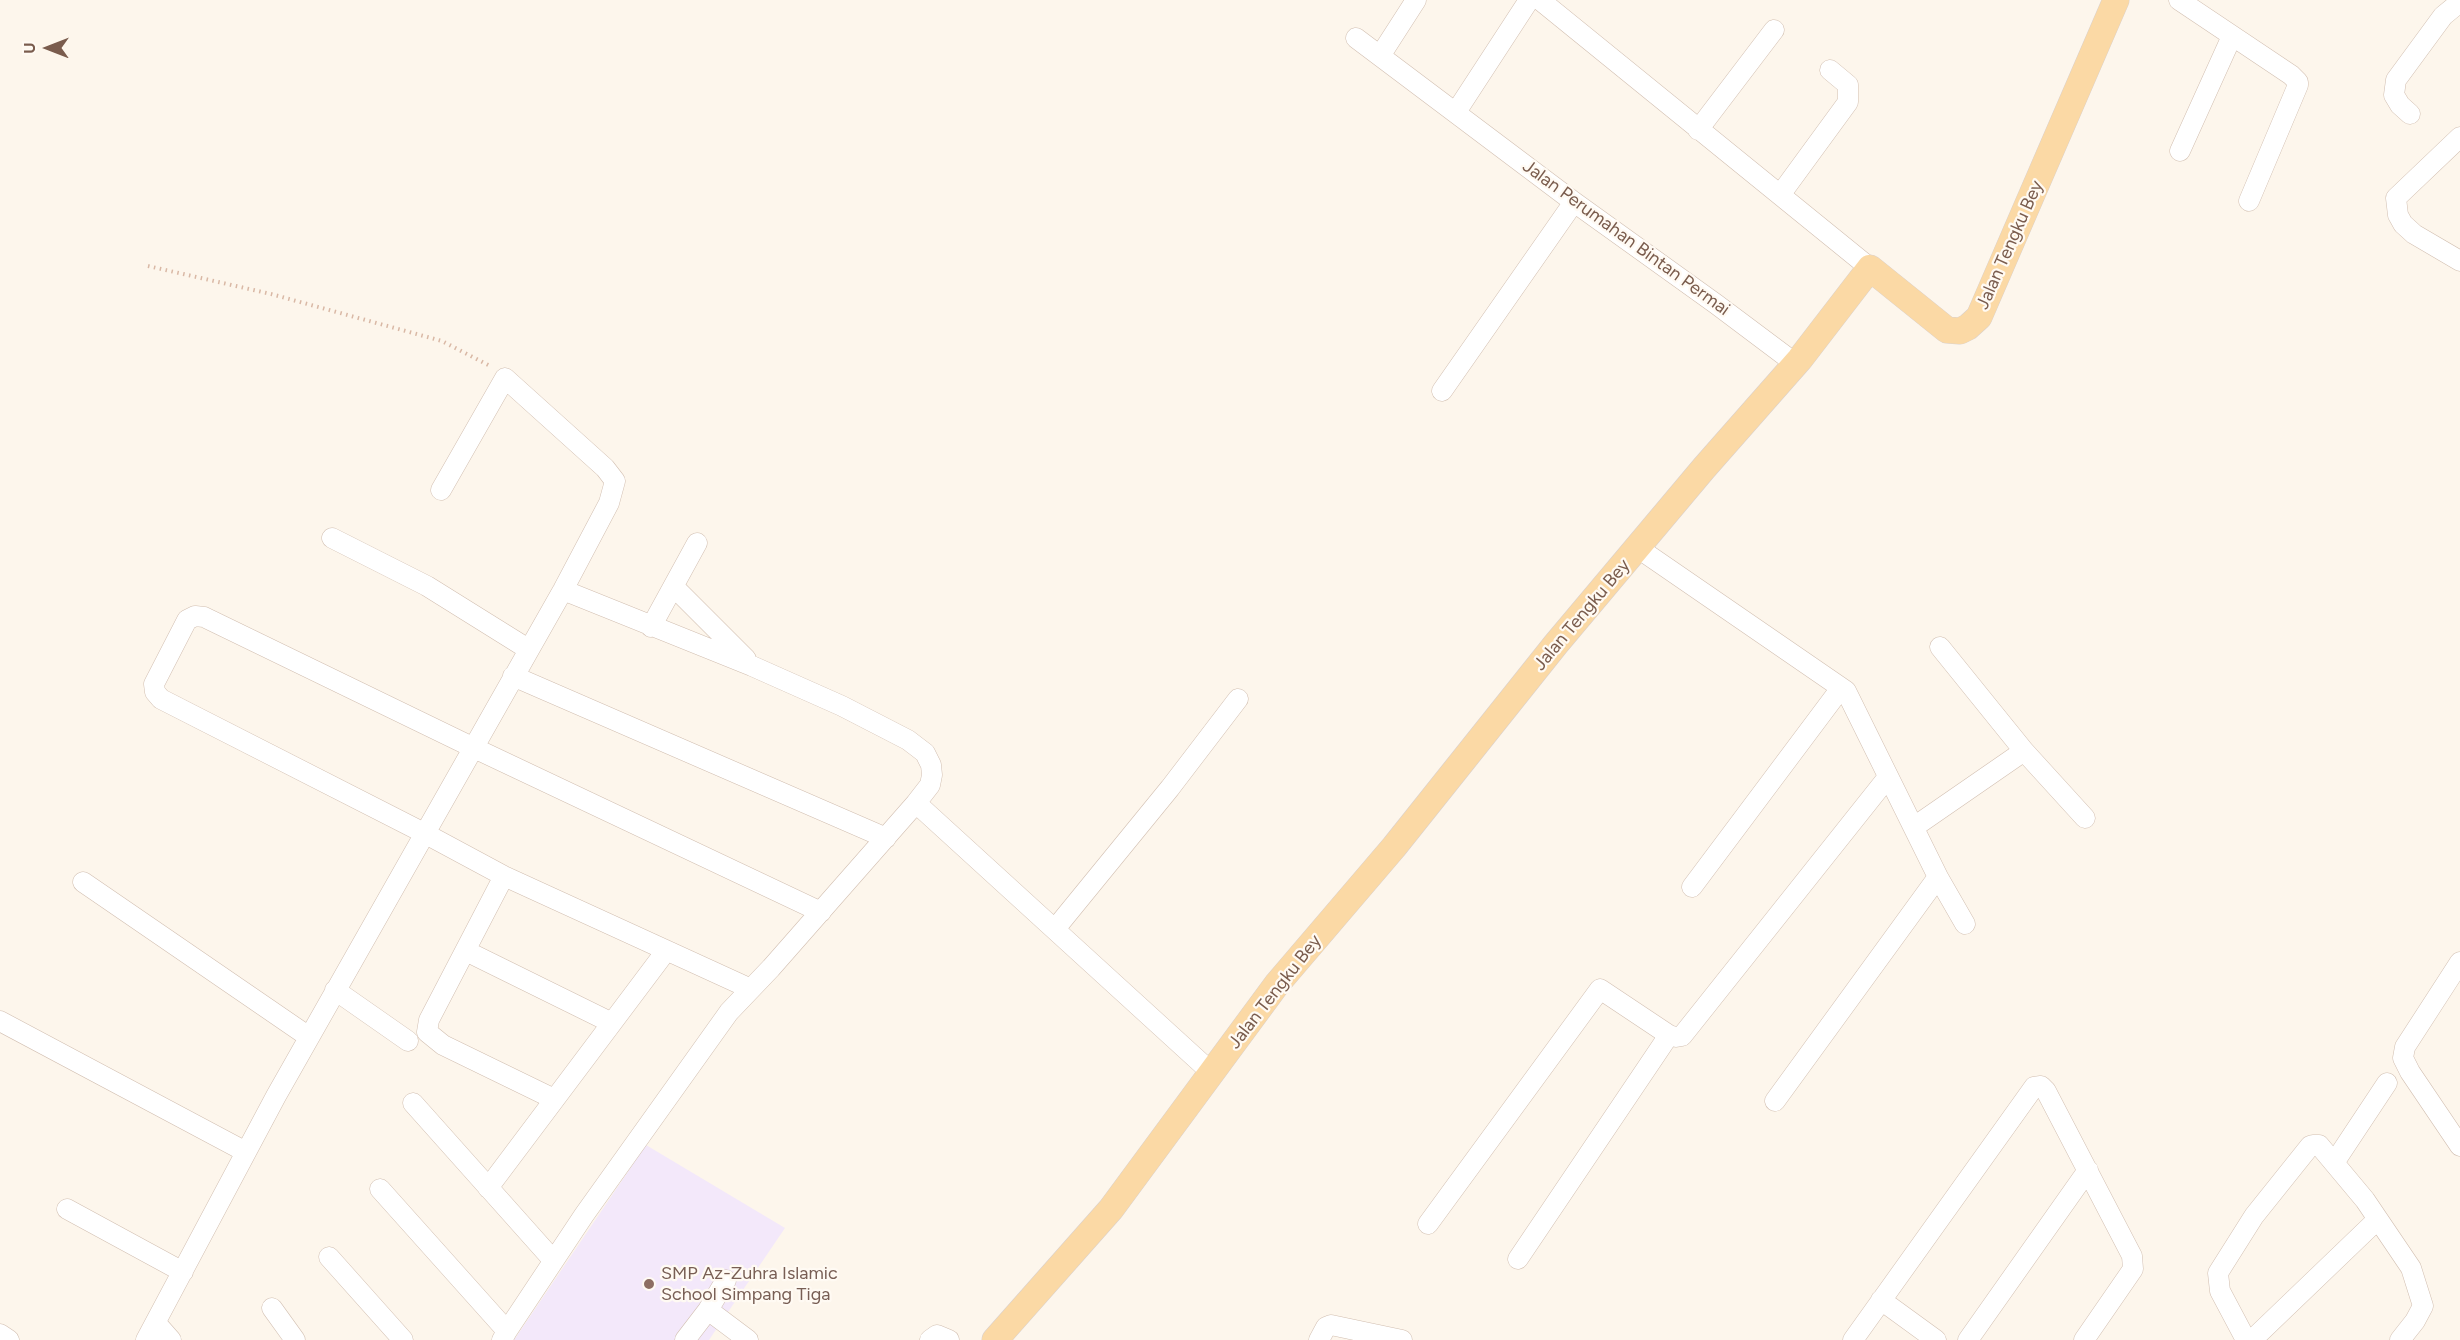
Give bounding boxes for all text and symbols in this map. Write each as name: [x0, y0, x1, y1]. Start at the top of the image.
north arrow: [18, 18, 78, 78]
text: U: [20, 42, 39, 54]
street label: Jalan Perumahan Bintan Permai: [1518, 156, 1734, 320]
street label: Jalan Tengku Bey: [1972, 177, 2048, 313]
street label: Jalan Tengku Bey: [1529, 555, 1635, 675]
street label: Jalan Tengku Bey: [1224, 931, 1326, 1053]
place label: SMP Az-Zuhra Islamic School Simpang Tiga: [661, 1263, 838, 1306]
marker: SMP Az-Zuhra Islamic School Simpang Tiga: [642, 1277, 656, 1291]

